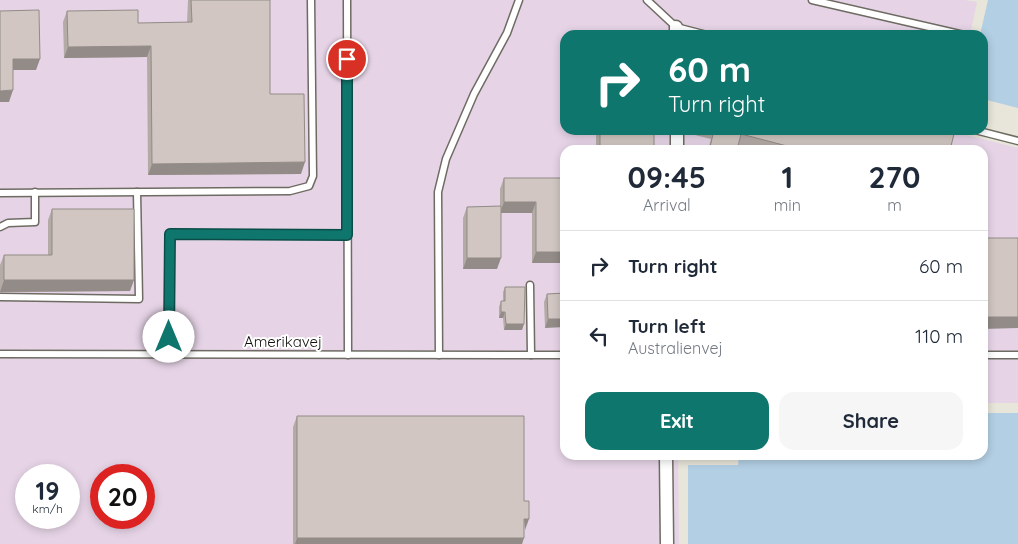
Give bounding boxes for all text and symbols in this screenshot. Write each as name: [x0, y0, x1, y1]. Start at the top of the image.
pin: [326, 38, 368, 80]
icon: arrive: [333, 45, 361, 73]
text: 60 m: [668, 47, 751, 91]
icon: right: [585, 50, 650, 115]
text: Turn right: [668, 90, 765, 118]
text: 09:45: [628, 158, 706, 196]
text: 1: [781, 158, 793, 196]
text: 270: [868, 158, 920, 196]
text: Arrival: [643, 195, 691, 215]
text: min: [774, 195, 801, 215]
text: m: [887, 195, 902, 215]
icon: right: [585, 252, 613, 280]
text: Turn right: [628, 254, 717, 278]
text: 60 m: [919, 254, 963, 278]
position arrow: [142, 310, 194, 362]
text: Turn left: [628, 314, 706, 338]
icon: left: [585, 322, 613, 350]
text: 110 m: [915, 324, 963, 348]
street label: Amerikavej: [244, 332, 322, 351]
text: Australienvej: [628, 338, 723, 358]
button: Exit: [585, 392, 769, 450]
button: Share: [779, 392, 963, 450]
speed limit sign: 20: [90, 464, 155, 529]
text: 19: [36, 475, 59, 506]
text: km/h: [32, 501, 63, 516]

